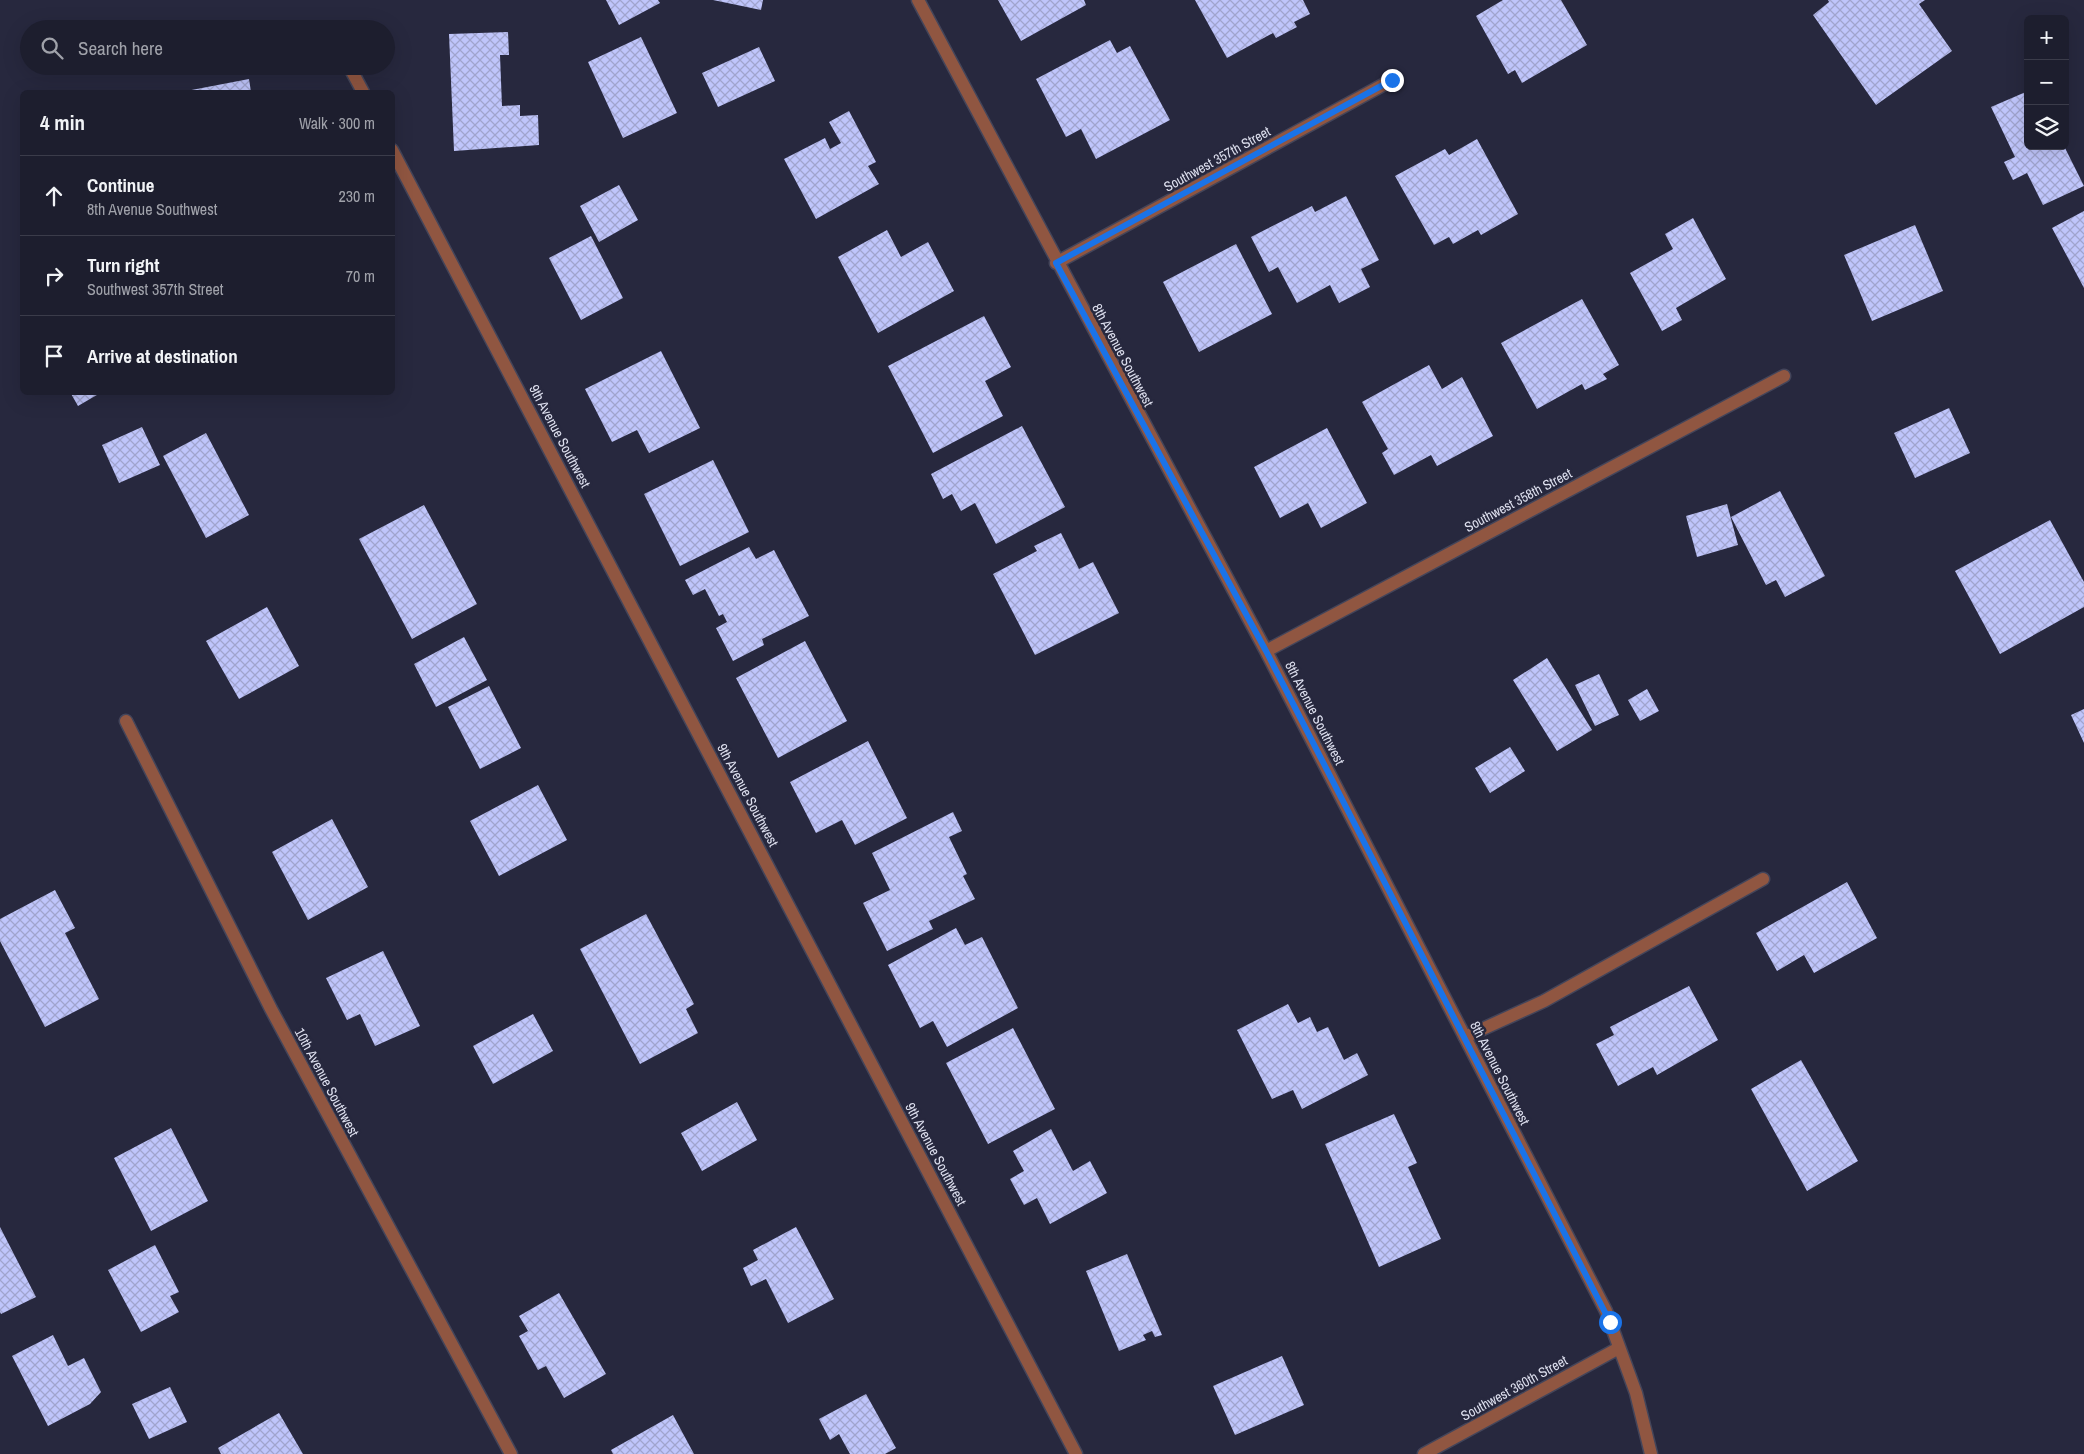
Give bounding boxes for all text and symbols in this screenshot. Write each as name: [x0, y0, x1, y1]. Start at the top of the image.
map controls: [2024, 15, 2069, 150]
button: +: [2024, 15, 2069, 60]
search box: [20, 20, 395, 75]
icon: search: [38, 34, 66, 62]
text: Search here: [78, 35, 163, 61]
button: −: [2024, 60, 2069, 105]
route end: [1381, 69, 1404, 92]
button: layers: [2024, 105, 2069, 150]
text: 4 min: [40, 108, 85, 137]
text: Walk · 300 m: [299, 112, 375, 134]
street label: Southwest 357th Street: [1160, 122, 1274, 196]
text: Continue: [87, 172, 155, 198]
icon: ahead: [40, 182, 68, 210]
text: 230 m: [339, 185, 375, 207]
text: 8th Avenue Southwest: [87, 198, 217, 220]
text: Turn right: [87, 252, 159, 278]
icon: right: [40, 262, 68, 290]
text: 70 m: [346, 265, 375, 287]
text: Southwest 357th Street: [87, 278, 223, 300]
street label: 8th Avenue Southwest: [1088, 300, 1158, 410]
icon: arrive: [40, 342, 68, 370]
text: Arrive at destination: [87, 343, 238, 369]
street label: 9th Avenue Southwest: [525, 381, 595, 491]
street label: Southwest 358th Street: [1461, 464, 1575, 536]
street label: 8th Avenue Southwest: [1281, 658, 1349, 768]
street label: 9th Avenue Southwest: [713, 740, 783, 850]
street label: 8th Avenue Southwest: [1466, 1018, 1534, 1128]
street label: 10th Avenue Southwest: [291, 1025, 363, 1139]
street label: 9th Avenue Southwest: [901, 1099, 971, 1209]
route start: [1599, 1311, 1622, 1334]
street label: Southwest 360th Street: [1457, 1351, 1571, 1425]

